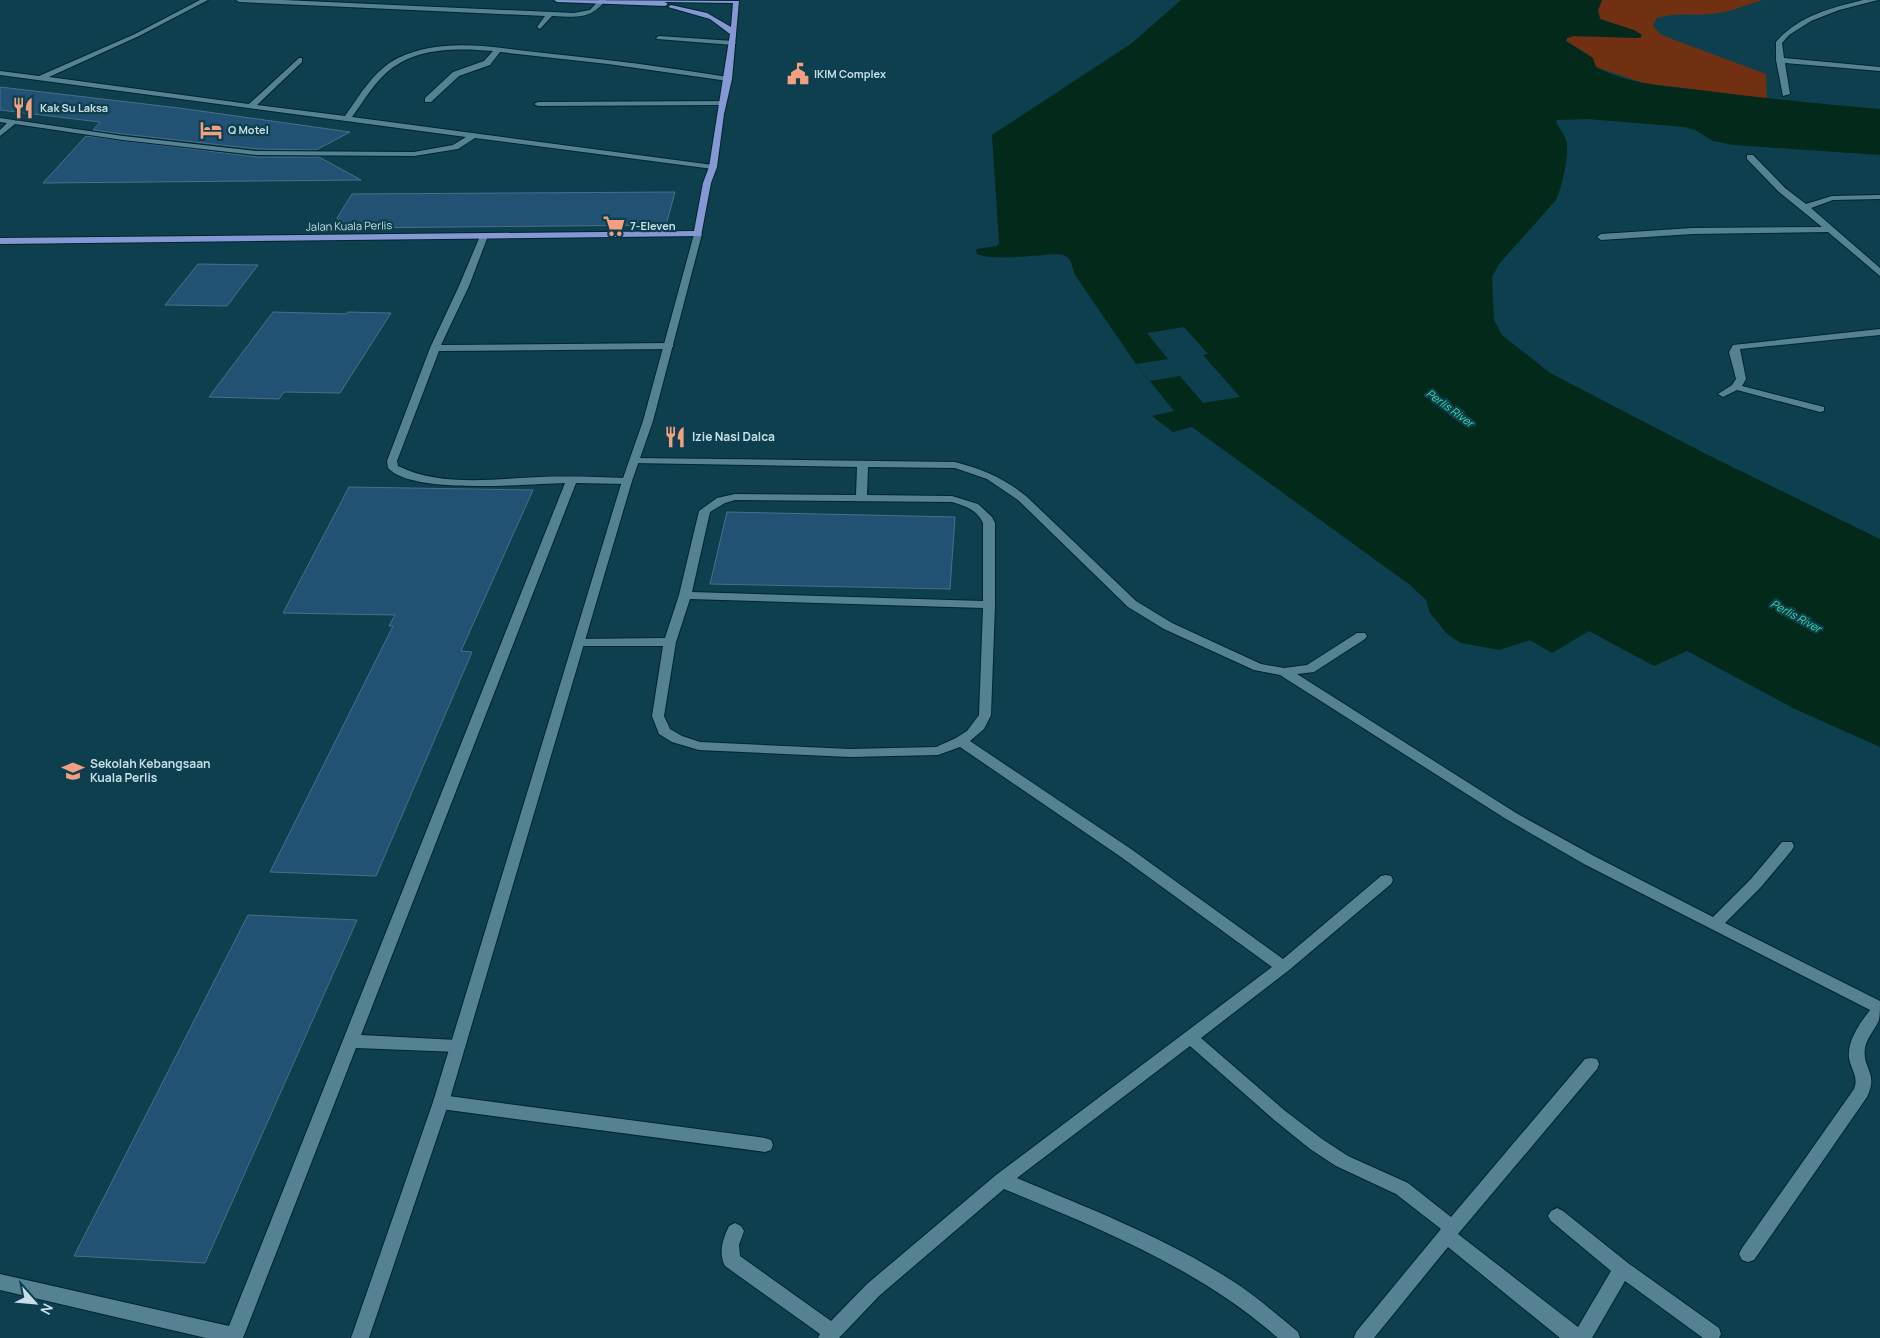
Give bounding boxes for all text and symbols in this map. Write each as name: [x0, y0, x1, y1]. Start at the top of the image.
public building icon: IKIM Complex: [785, 61, 811, 87]
place label: IKIM Complex: [814, 66, 886, 81]
restaurant icon: Kak Su Laksa: [10, 95, 36, 121]
place label: Kak Su Laksa: [40, 100, 108, 115]
hotel icon: Q Motel: [198, 117, 224, 143]
place label: Q Motel: [228, 122, 269, 137]
supermarket icon: 7-Eleven: [601, 213, 627, 239]
street label: Jalan Kuala Perlis: [306, 217, 392, 234]
place label: 7-Eleven: [630, 218, 676, 233]
water label: Perlis River: [1423, 385, 1479, 431]
restaurant icon: Izie Nasi Dalca: [662, 424, 688, 450]
place label: Izie Nasi Dalca: [692, 428, 775, 445]
water label: Perlis River: [1768, 596, 1826, 637]
place label: Sekolah Kebangsaan Kuala Perlis: [90, 755, 211, 786]
school or university icon: Sekolah Kebangsaan Kuala Perlis: [60, 758, 86, 784]
north arrow: [10, 1278, 60, 1328]
text: N: [36, 1300, 58, 1318]

